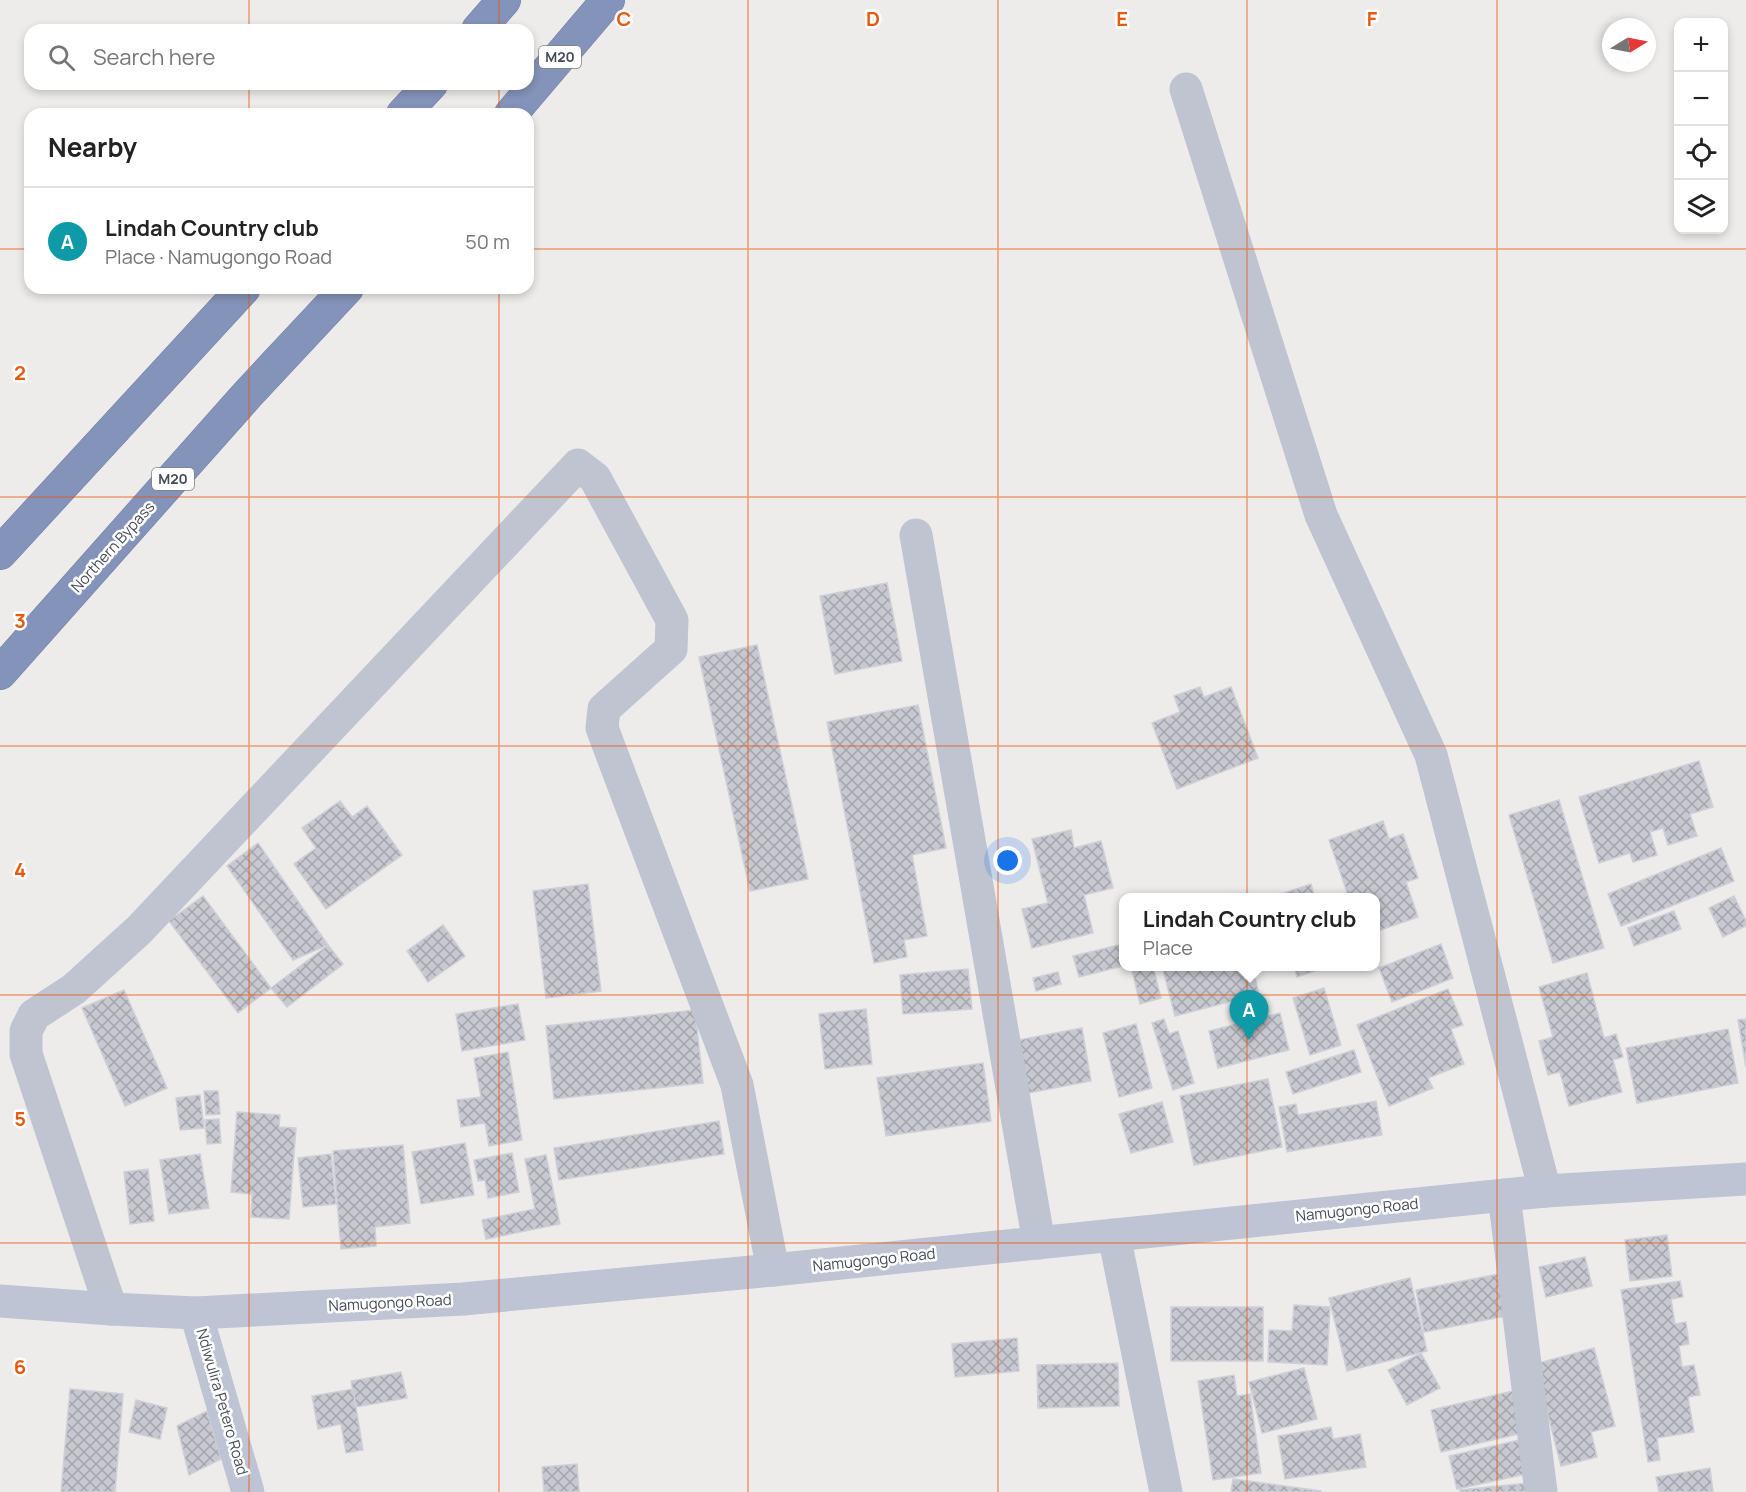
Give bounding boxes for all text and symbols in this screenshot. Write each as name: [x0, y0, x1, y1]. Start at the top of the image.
text: C: [617, 5, 631, 32]
text: D: [866, 5, 880, 32]
text: E: [1116, 5, 1128, 32]
text: F: [1367, 5, 1378, 32]
north arrow: [1602, 18, 1656, 72]
map controls: [1674, 18, 1728, 234]
button: +: [1674, 18, 1728, 72]
search box: [24, 24, 534, 90]
icon: search: [45, 41, 78, 74]
text: Search here: [93, 42, 215, 72]
road number: M20: [539, 46, 581, 68]
button: −: [1674, 72, 1728, 126]
button: locate: [1674, 126, 1728, 180]
text: Nearby: [48, 129, 137, 165]
button: layers: [1674, 180, 1728, 234]
text: Lindah Country club: [105, 213, 319, 243]
text: A: [61, 228, 74, 255]
text: 50 m: [465, 228, 510, 255]
text: Place · Namugongo Road: [105, 243, 332, 270]
text: 2: [14, 359, 26, 386]
road number: M20: [152, 468, 194, 490]
street label: Northern Bypass: [66, 497, 159, 597]
text: 3: [14, 607, 26, 634]
your location: [993, 846, 1022, 875]
text: 4: [14, 856, 26, 883]
popup: [1119, 893, 1380, 971]
text: Lindah Country club: [1143, 904, 1356, 934]
text: Place: [1143, 934, 1193, 961]
pin: A: [1230, 990, 1268, 1040]
text: 5: [14, 1105, 26, 1132]
street label: Namugongo Road: [1295, 1193, 1419, 1226]
street label: Namugongo Road: [812, 1243, 936, 1276]
street label: Namugongo Road: [328, 1289, 452, 1316]
street label: Ndiwulira Petero Road: [192, 1326, 253, 1478]
text: 6: [14, 1353, 26, 1380]

